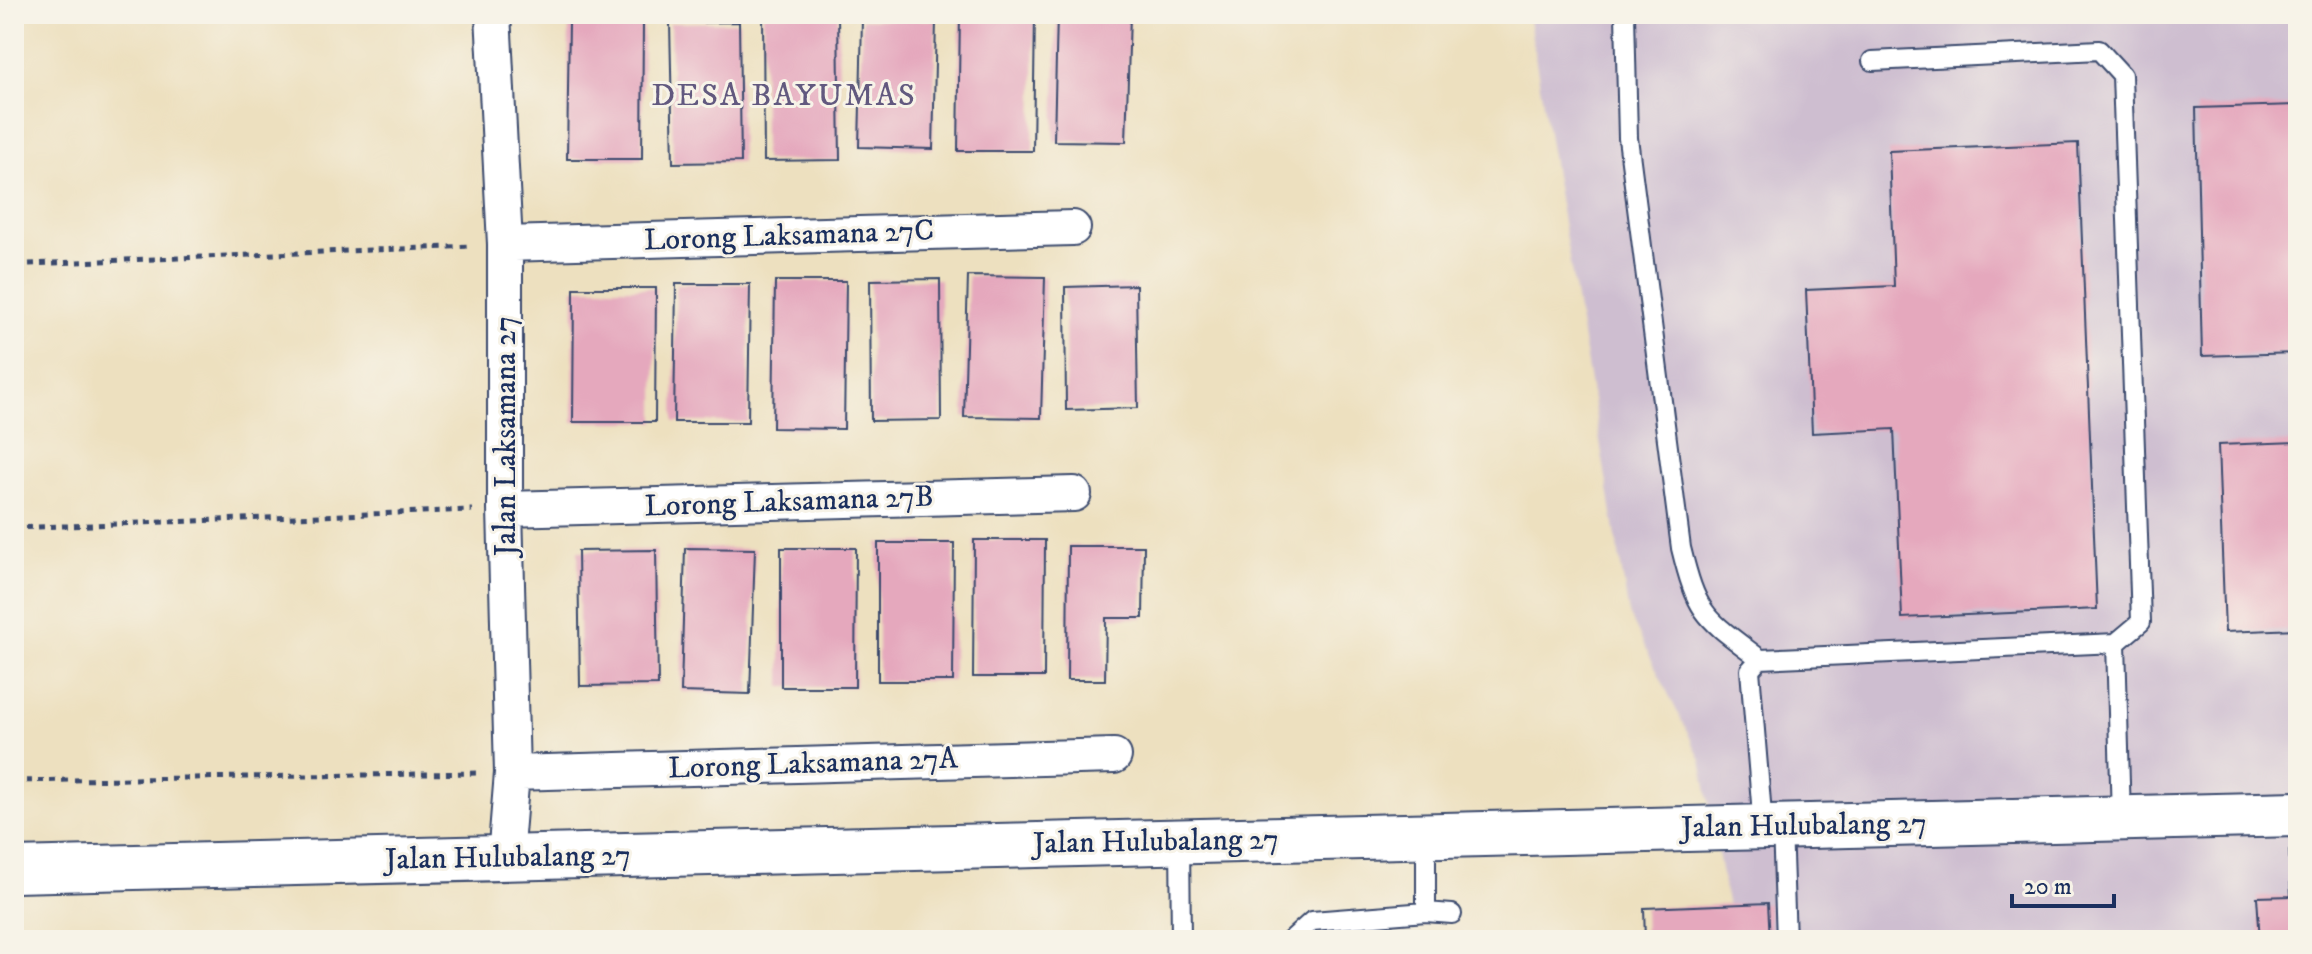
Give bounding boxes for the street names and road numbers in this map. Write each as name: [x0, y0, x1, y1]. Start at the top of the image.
street label: Lorong Laksamana 27C: [643, 212, 935, 260]
street label: Jalan Laksamana 27: [488, 316, 525, 559]
street label: Lorong Laksamana 27B: [644, 478, 934, 526]
street label: Lorong Laksamana 27A: [668, 740, 959, 788]
street label: Jalan Hulubalang 27: [1678, 805, 1927, 847]
street label: Jalan Hulubalang 27: [1030, 821, 1279, 863]
street label: Jalan Hulubalang 27: [382, 837, 631, 879]

